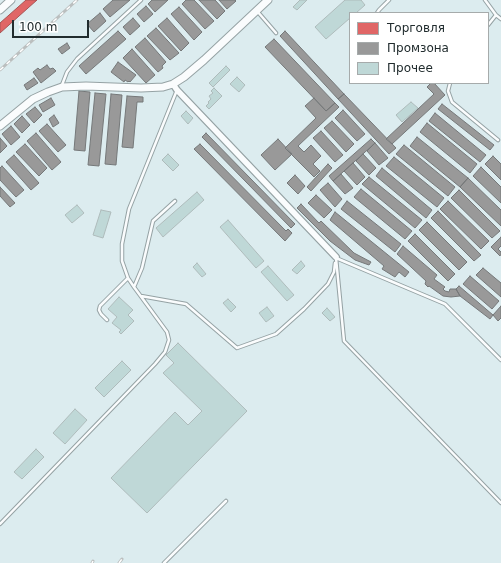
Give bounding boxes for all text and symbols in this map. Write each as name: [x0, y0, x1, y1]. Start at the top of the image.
scale bar: [14, 12, 91, 38]
legend: [349, 12, 489, 84]
text: 100 m: [19, 20, 57, 34]
text: Торговля: [387, 21, 445, 35]
text: Промзона: [387, 41, 449, 55]
text: Прочее: [387, 61, 433, 75]

